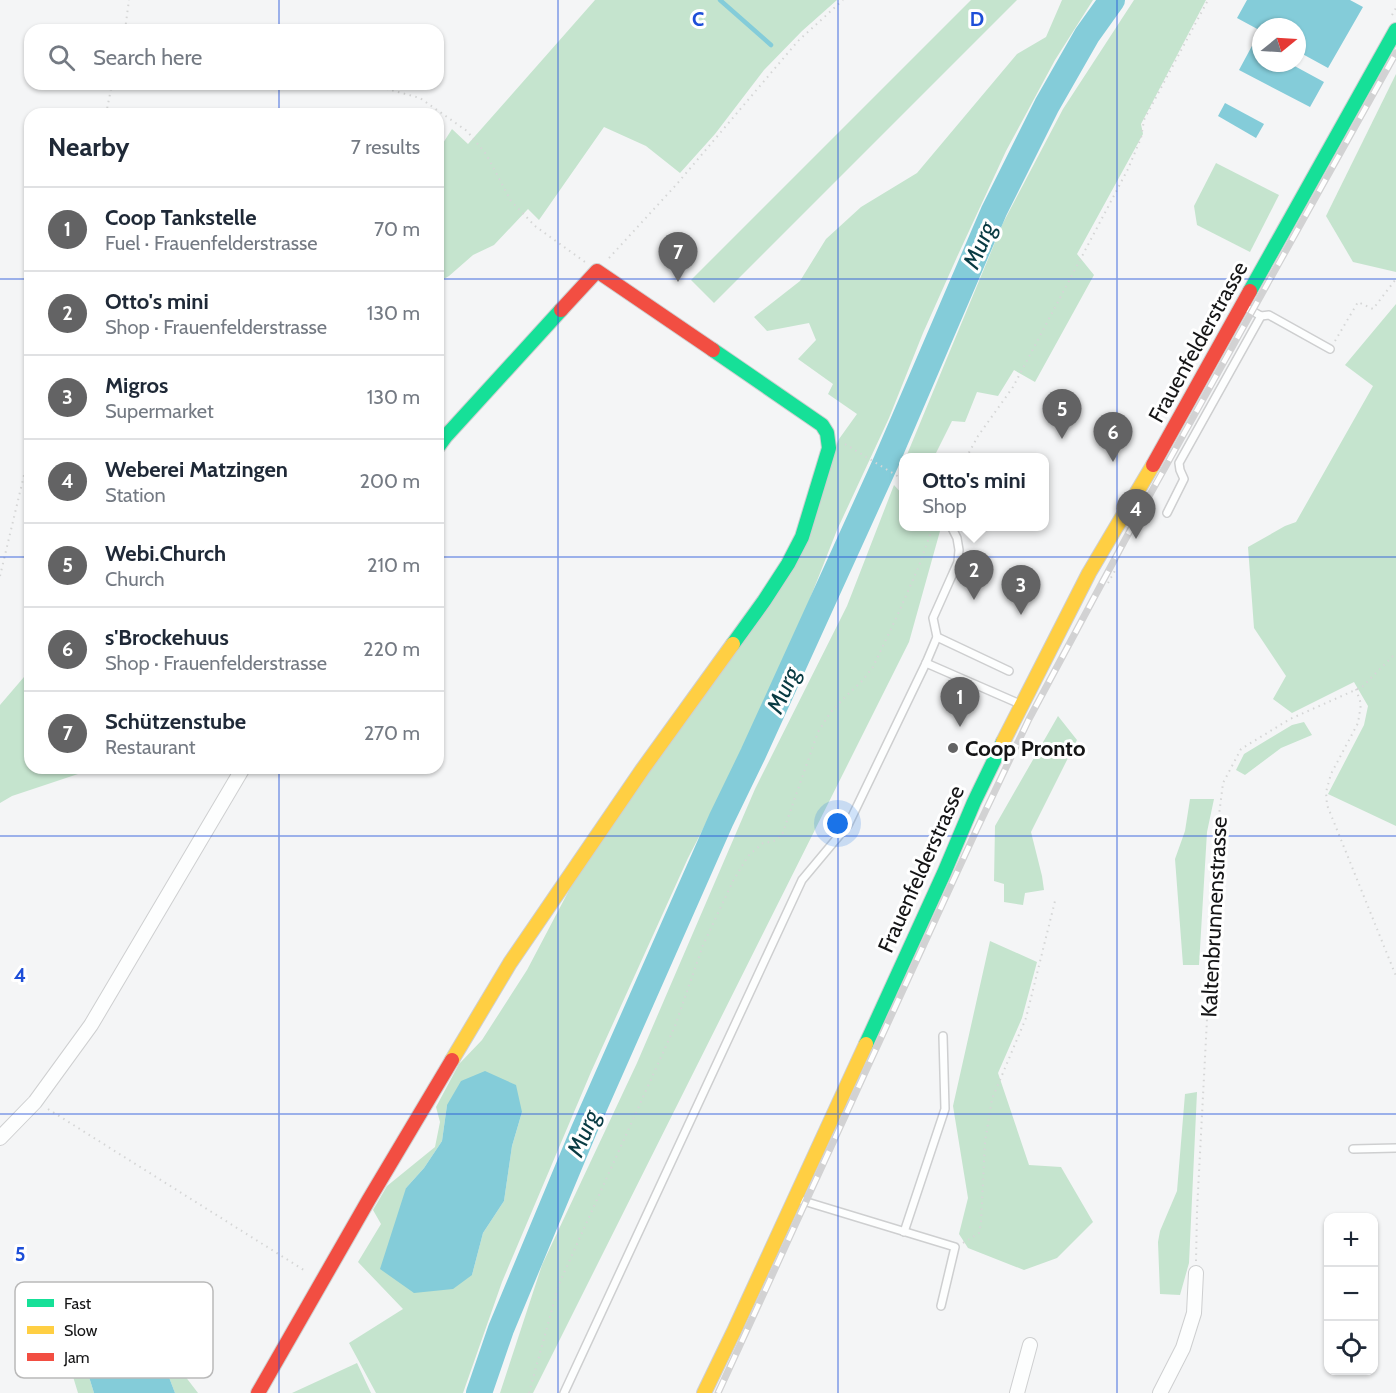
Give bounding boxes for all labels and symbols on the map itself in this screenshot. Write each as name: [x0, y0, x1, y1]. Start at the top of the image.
text: C: [692, 7, 704, 31]
text: D: [970, 7, 984, 31]
north arrow: [1252, 18, 1306, 72]
water label: Murg: [956, 216, 1002, 274]
pin: 7: [658, 232, 698, 282]
street label: Frauenfelderstrasse: [1143, 257, 1253, 427]
pin: 5: [1042, 390, 1082, 439]
pin: 6: [1094, 412, 1132, 462]
pin: 4: [1116, 490, 1156, 539]
pin: 2: [954, 550, 994, 600]
pin: 3: [1002, 566, 1040, 615]
water label: Murg: [760, 661, 806, 719]
pin: 1: [940, 678, 980, 727]
place label: Coop Pronto: [965, 735, 1085, 762]
marker: Coop Pronto: [946, 741, 960, 755]
street label: Frauenfelderstrasse: [872, 781, 970, 957]
your location: [823, 809, 852, 838]
street label: Kaltenbrunnenstrasse: [1195, 816, 1233, 1018]
text: 4: [14, 963, 26, 987]
water label: Murg: [560, 1104, 606, 1162]
text: 5: [15, 1242, 25, 1266]
legend: [15, 1282, 213, 1378]
text: Fast: [64, 1294, 92, 1313]
text: Slow: [64, 1321, 98, 1340]
text: Jam: [63, 1348, 90, 1367]

